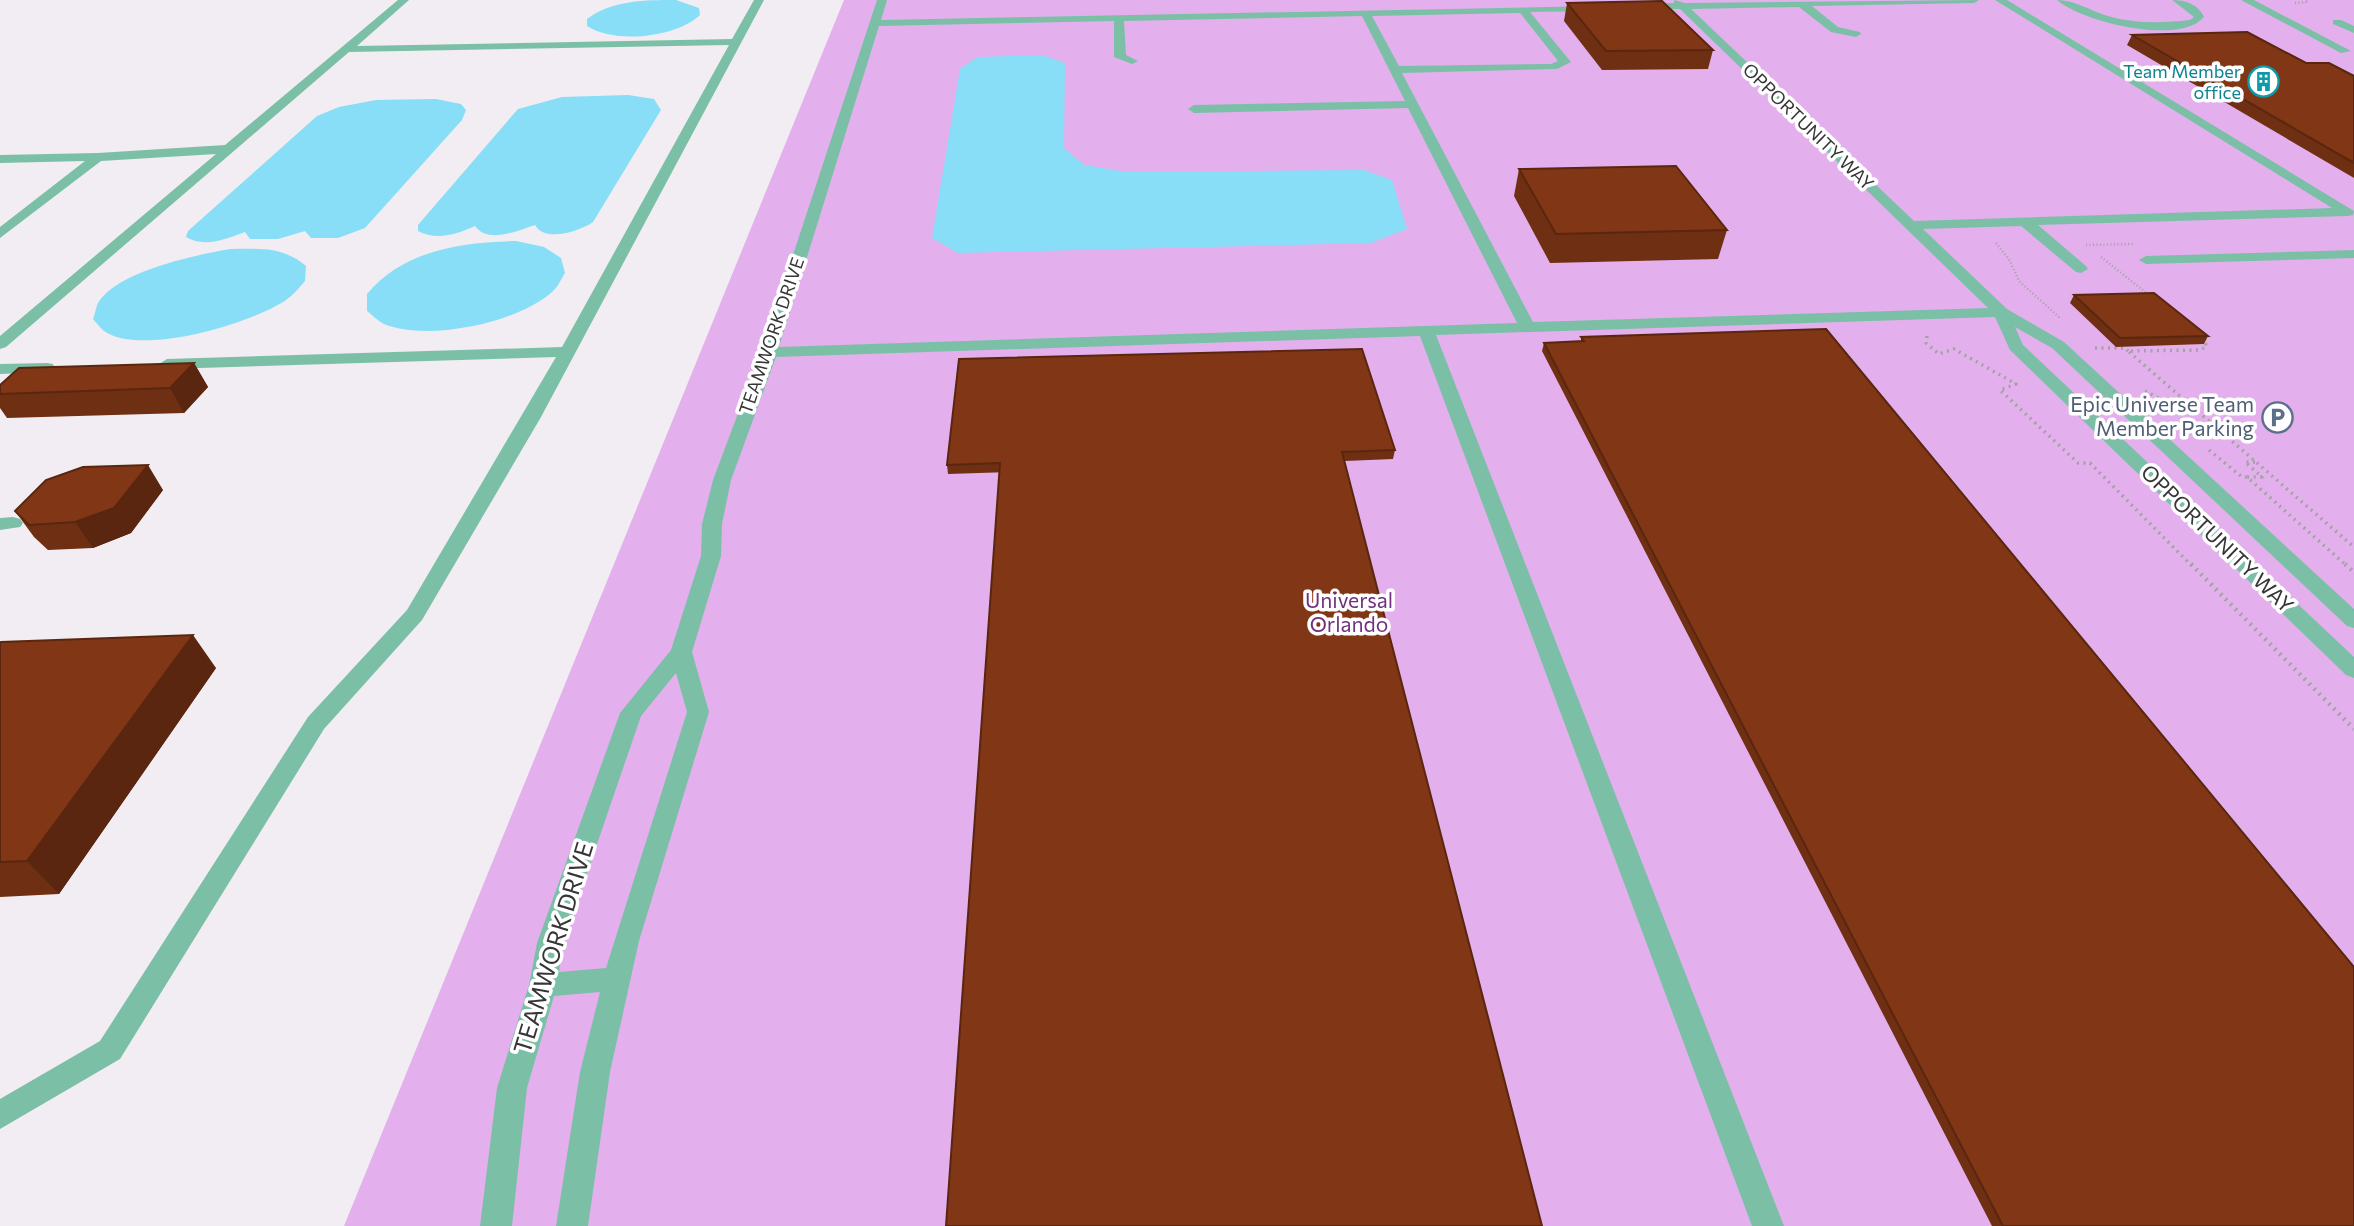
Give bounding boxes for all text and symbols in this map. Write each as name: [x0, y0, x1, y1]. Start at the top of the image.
street label: OPPORTUNITY WAY: [1739, 58, 1879, 195]
place label: Team Member office: [2123, 60, 2241, 103]
building icon: Team Member office: [2247, 65, 2281, 99]
street label: TEAMWORK DRIVE: [734, 254, 808, 417]
place label: Epic Universe Team Member Parking: [2070, 391, 2254, 440]
parking icon: Epic Universe Team Member Parking: [2260, 400, 2294, 434]
street label: OPPORTUNITY WAY: [2137, 459, 2300, 617]
park label: Universal Orlando: [1305, 587, 1393, 636]
street label: TEAMWORK DRIVE: [507, 838, 599, 1057]

